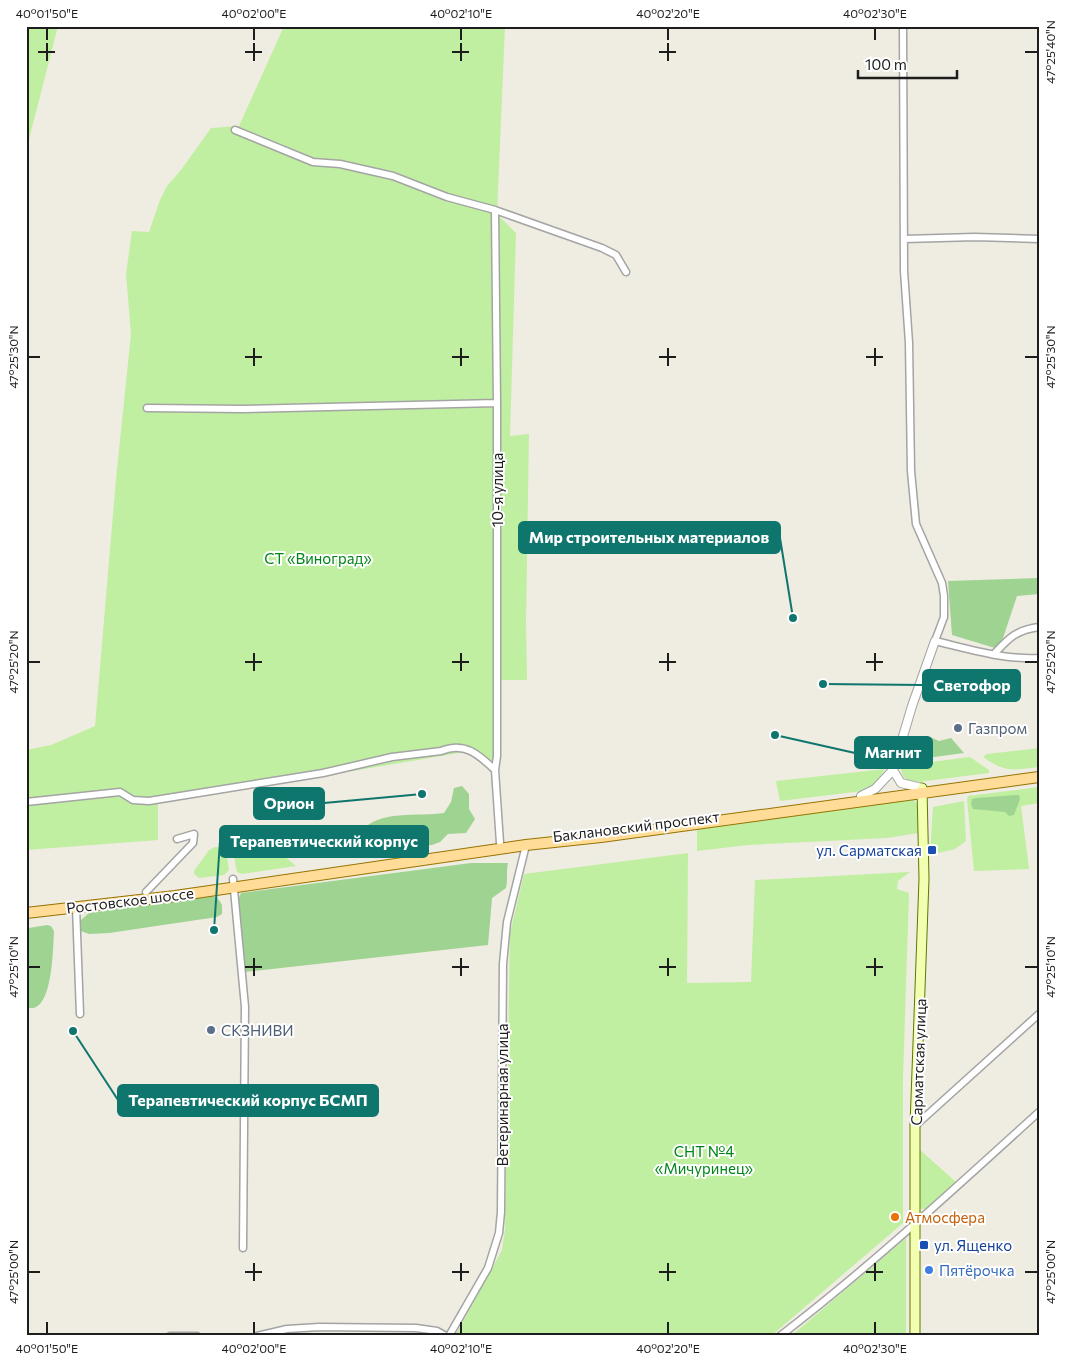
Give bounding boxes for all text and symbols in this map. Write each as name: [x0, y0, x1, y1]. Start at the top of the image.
text: 40°01'50"E: [16, 6, 78, 20]
text: 40°02'00"E: [222, 6, 286, 20]
text: 40°02'10"E: [430, 6, 492, 20]
text: 40°02'20"E: [636, 6, 700, 20]
text: 40°02'30"E: [843, 6, 907, 20]
text: 47°25'40"N: [1043, 20, 1057, 84]
scale bar: [858, 48, 956, 80]
text: 100 m: [865, 55, 907, 73]
text: 47°25'30"N: [6, 325, 20, 389]
text: 47°25'30"N: [1043, 325, 1057, 389]
street label: 10-я улица: [488, 453, 506, 527]
callout: Мир строительных материалов: [519, 522, 780, 553]
text: Мир строительных материалов: [529, 527, 769, 546]
park label: СТ «Виноград»: [264, 549, 372, 567]
text: 47°25'20"N: [6, 631, 20, 693]
text: 47°25'20"N: [1043, 631, 1057, 693]
callout: Светофор: [923, 670, 1020, 701]
text: Светофор: [933, 675, 1011, 694]
place label: Газпром: [968, 719, 1027, 737]
marker: Газпром: [952, 722, 964, 734]
callout: Магнит: [855, 737, 932, 768]
text: Магнит: [865, 742, 922, 761]
callout: Орион: [254, 788, 324, 819]
text: Орион: [264, 793, 314, 812]
street label: Баклановский проспект: [552, 807, 720, 845]
callout: Терапевтический корпус: [220, 826, 428, 857]
text: Терапевтический корпус: [230, 831, 418, 850]
place label: ул. Сарматская: [816, 841, 922, 859]
marker: ул. Сарматская: [926, 844, 938, 856]
street label: Ростовское шоссе: [65, 883, 195, 917]
text: 47°25'10"N: [6, 936, 20, 998]
text: 47°25'10"N: [1043, 936, 1057, 998]
street label: Сарматская улица: [907, 998, 929, 1126]
place label: СКЗНИВИ: [221, 1021, 294, 1039]
street label: Ветеринарная улица: [493, 1023, 511, 1167]
marker: СКЗНИВИ: [205, 1024, 217, 1036]
callout: Терапевтический корпус БСМП: [118, 1085, 378, 1116]
text: Терапевтический корпус БСМП: [128, 1090, 368, 1109]
park label: СНТ №4 «Мичуринец»: [655, 1142, 754, 1177]
place label: Атмосфера: [905, 1208, 985, 1226]
marker: Атмосфера: [889, 1211, 901, 1223]
place label: ул. Ященко: [934, 1236, 1012, 1254]
marker: ул. Ященко: [918, 1239, 930, 1251]
text: 47°25'00"N: [6, 1240, 20, 1304]
text: 47°25'00"N: [1043, 1240, 1057, 1304]
place label: Пятёрочка: [939, 1261, 1014, 1279]
marker: Пятёрочка: [923, 1264, 935, 1276]
text: 40°01'50"E: [16, 1341, 78, 1355]
text: 40°02'00"E: [222, 1341, 286, 1355]
text: 40°02'10"E: [430, 1341, 492, 1355]
text: 40°02'20"E: [636, 1341, 700, 1355]
text: 40°02'30"E: [843, 1341, 907, 1355]

